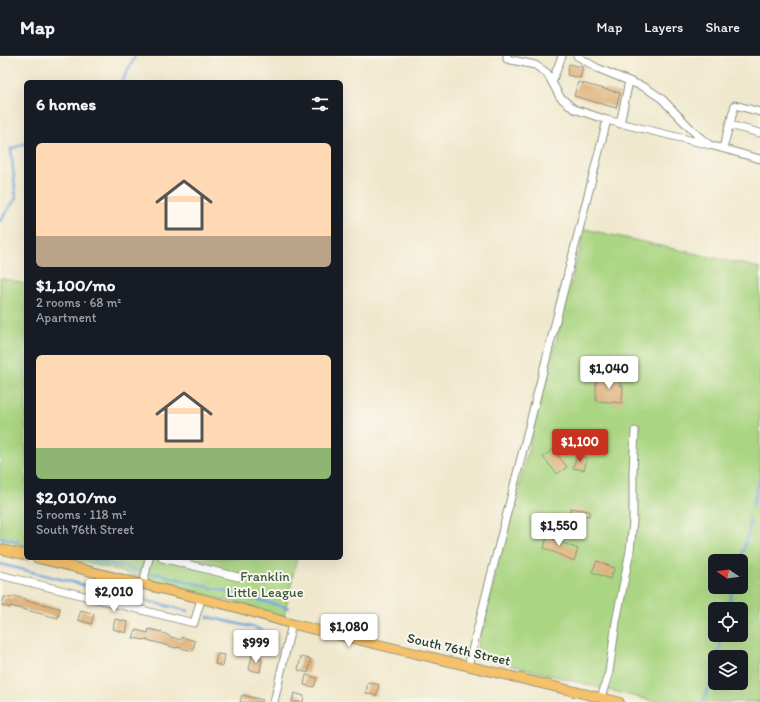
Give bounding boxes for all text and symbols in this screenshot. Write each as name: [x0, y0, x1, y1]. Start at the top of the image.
text: Map: [20, 16, 55, 39]
text: Map: [597, 19, 622, 36]
text: Layers: [644, 19, 683, 36]
text: Share: [705, 19, 740, 36]
icon: filters: [309, 93, 331, 115]
text: 6 homes: [36, 94, 96, 114]
icon: home: [148, 169, 220, 241]
text: $1,100/mo: [36, 275, 115, 295]
text: 2 rooms · 68 m²: [36, 295, 121, 310]
text: Apartment: [36, 310, 97, 325]
pin: $1,040: [576, 356, 642, 390]
text: $1,040: [589, 361, 629, 376]
icon: home: [148, 381, 220, 453]
pin: $1,100: [547, 429, 613, 463]
text: $1,100: [561, 434, 599, 449]
text: $2,010/mo: [36, 487, 117, 507]
text: 5 rooms · 118 m²: [36, 507, 127, 522]
pin: $1,550: [526, 513, 592, 547]
text: $1,550: [540, 518, 578, 533]
text: South 76th Street: [36, 522, 134, 537]
north arrow: [708, 554, 748, 594]
map controls: [708, 554, 748, 690]
park label: Franklin Little League: [227, 568, 304, 601]
pin: $2,010: [81, 579, 147, 613]
text: $2,010: [95, 584, 133, 599]
button: locate: [708, 602, 748, 642]
pin: $1,080: [316, 614, 382, 648]
text: $1,080: [330, 619, 368, 634]
street label: South 76th Street: [405, 629, 512, 670]
pin: $999: [232, 630, 280, 664]
text: $999: [243, 635, 270, 650]
button: layers: [708, 650, 748, 690]

